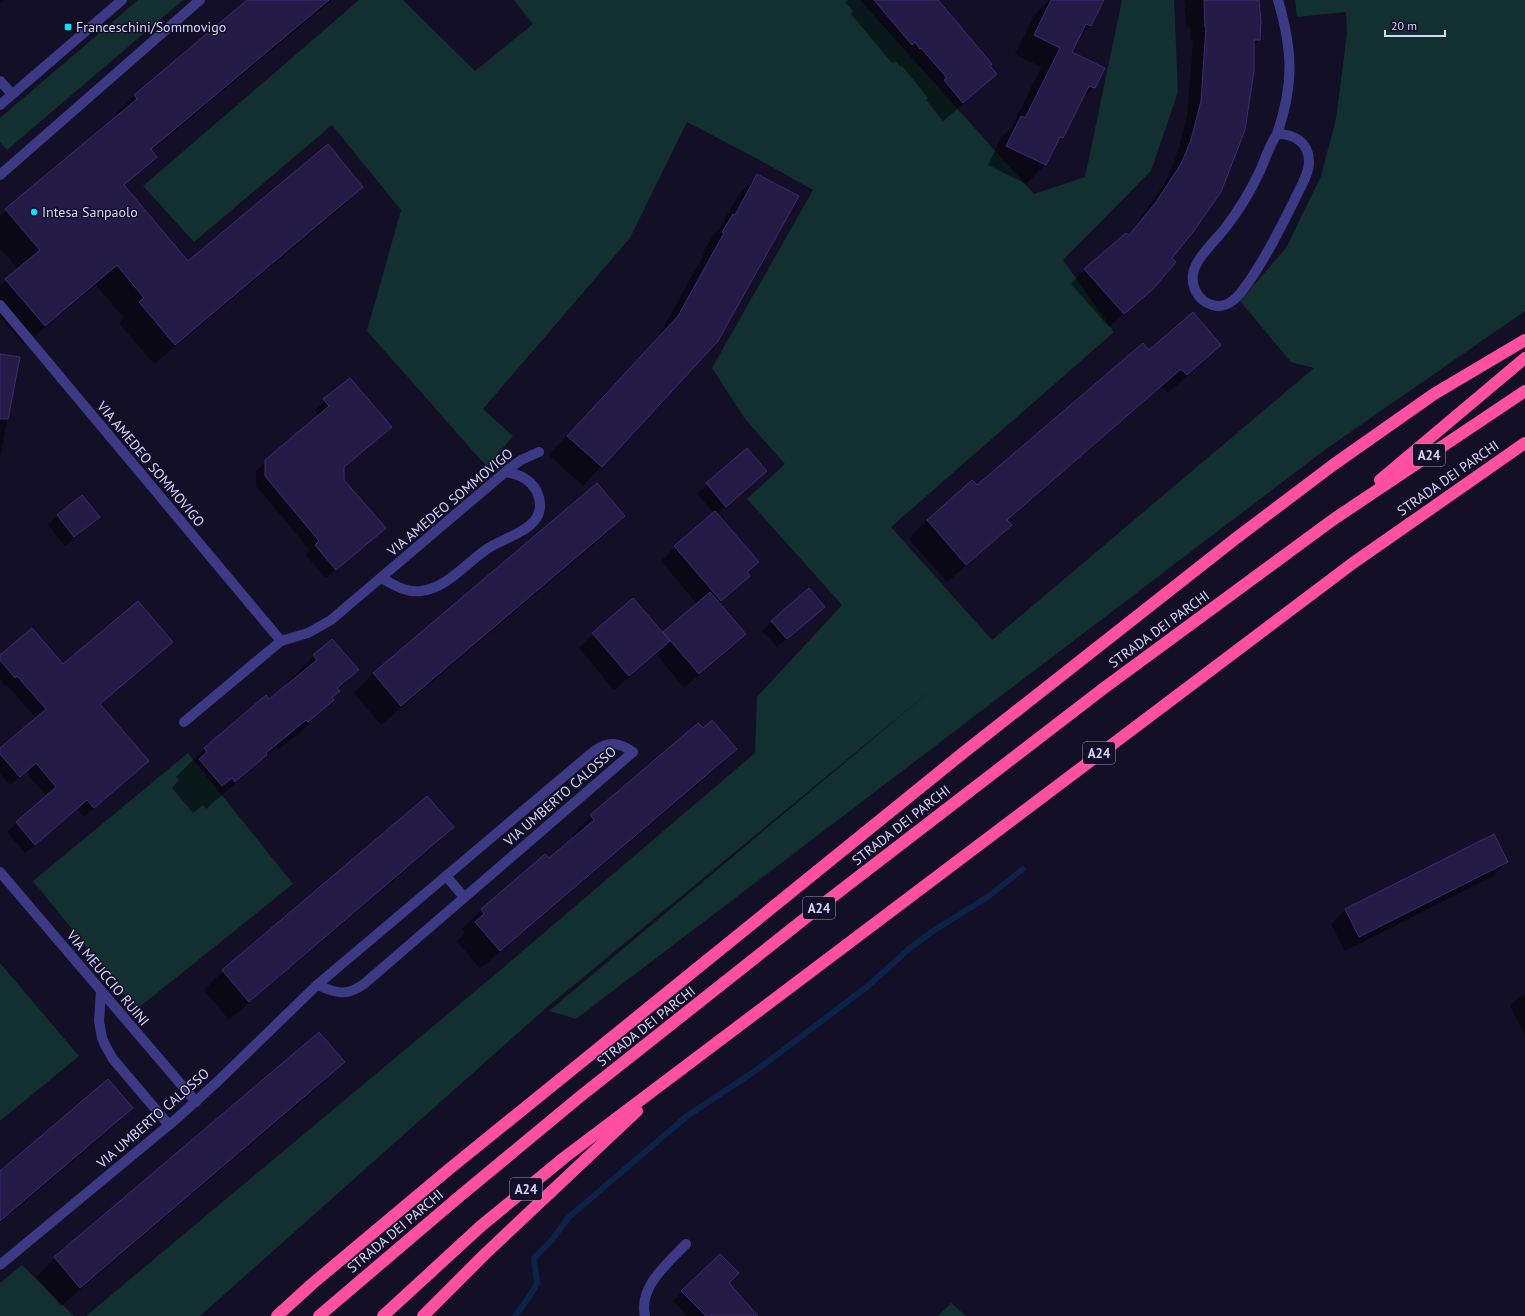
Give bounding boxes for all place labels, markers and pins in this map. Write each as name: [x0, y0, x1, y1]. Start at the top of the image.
place label: Franceschini/Sommovigo: [76, 18, 226, 36]
marker: Franceschini/Sommovigo: [63, 22, 73, 32]
place label: Intesa Sanpaolo: [42, 203, 138, 221]
marker: Intesa Sanpaolo: [29, 207, 39, 217]

